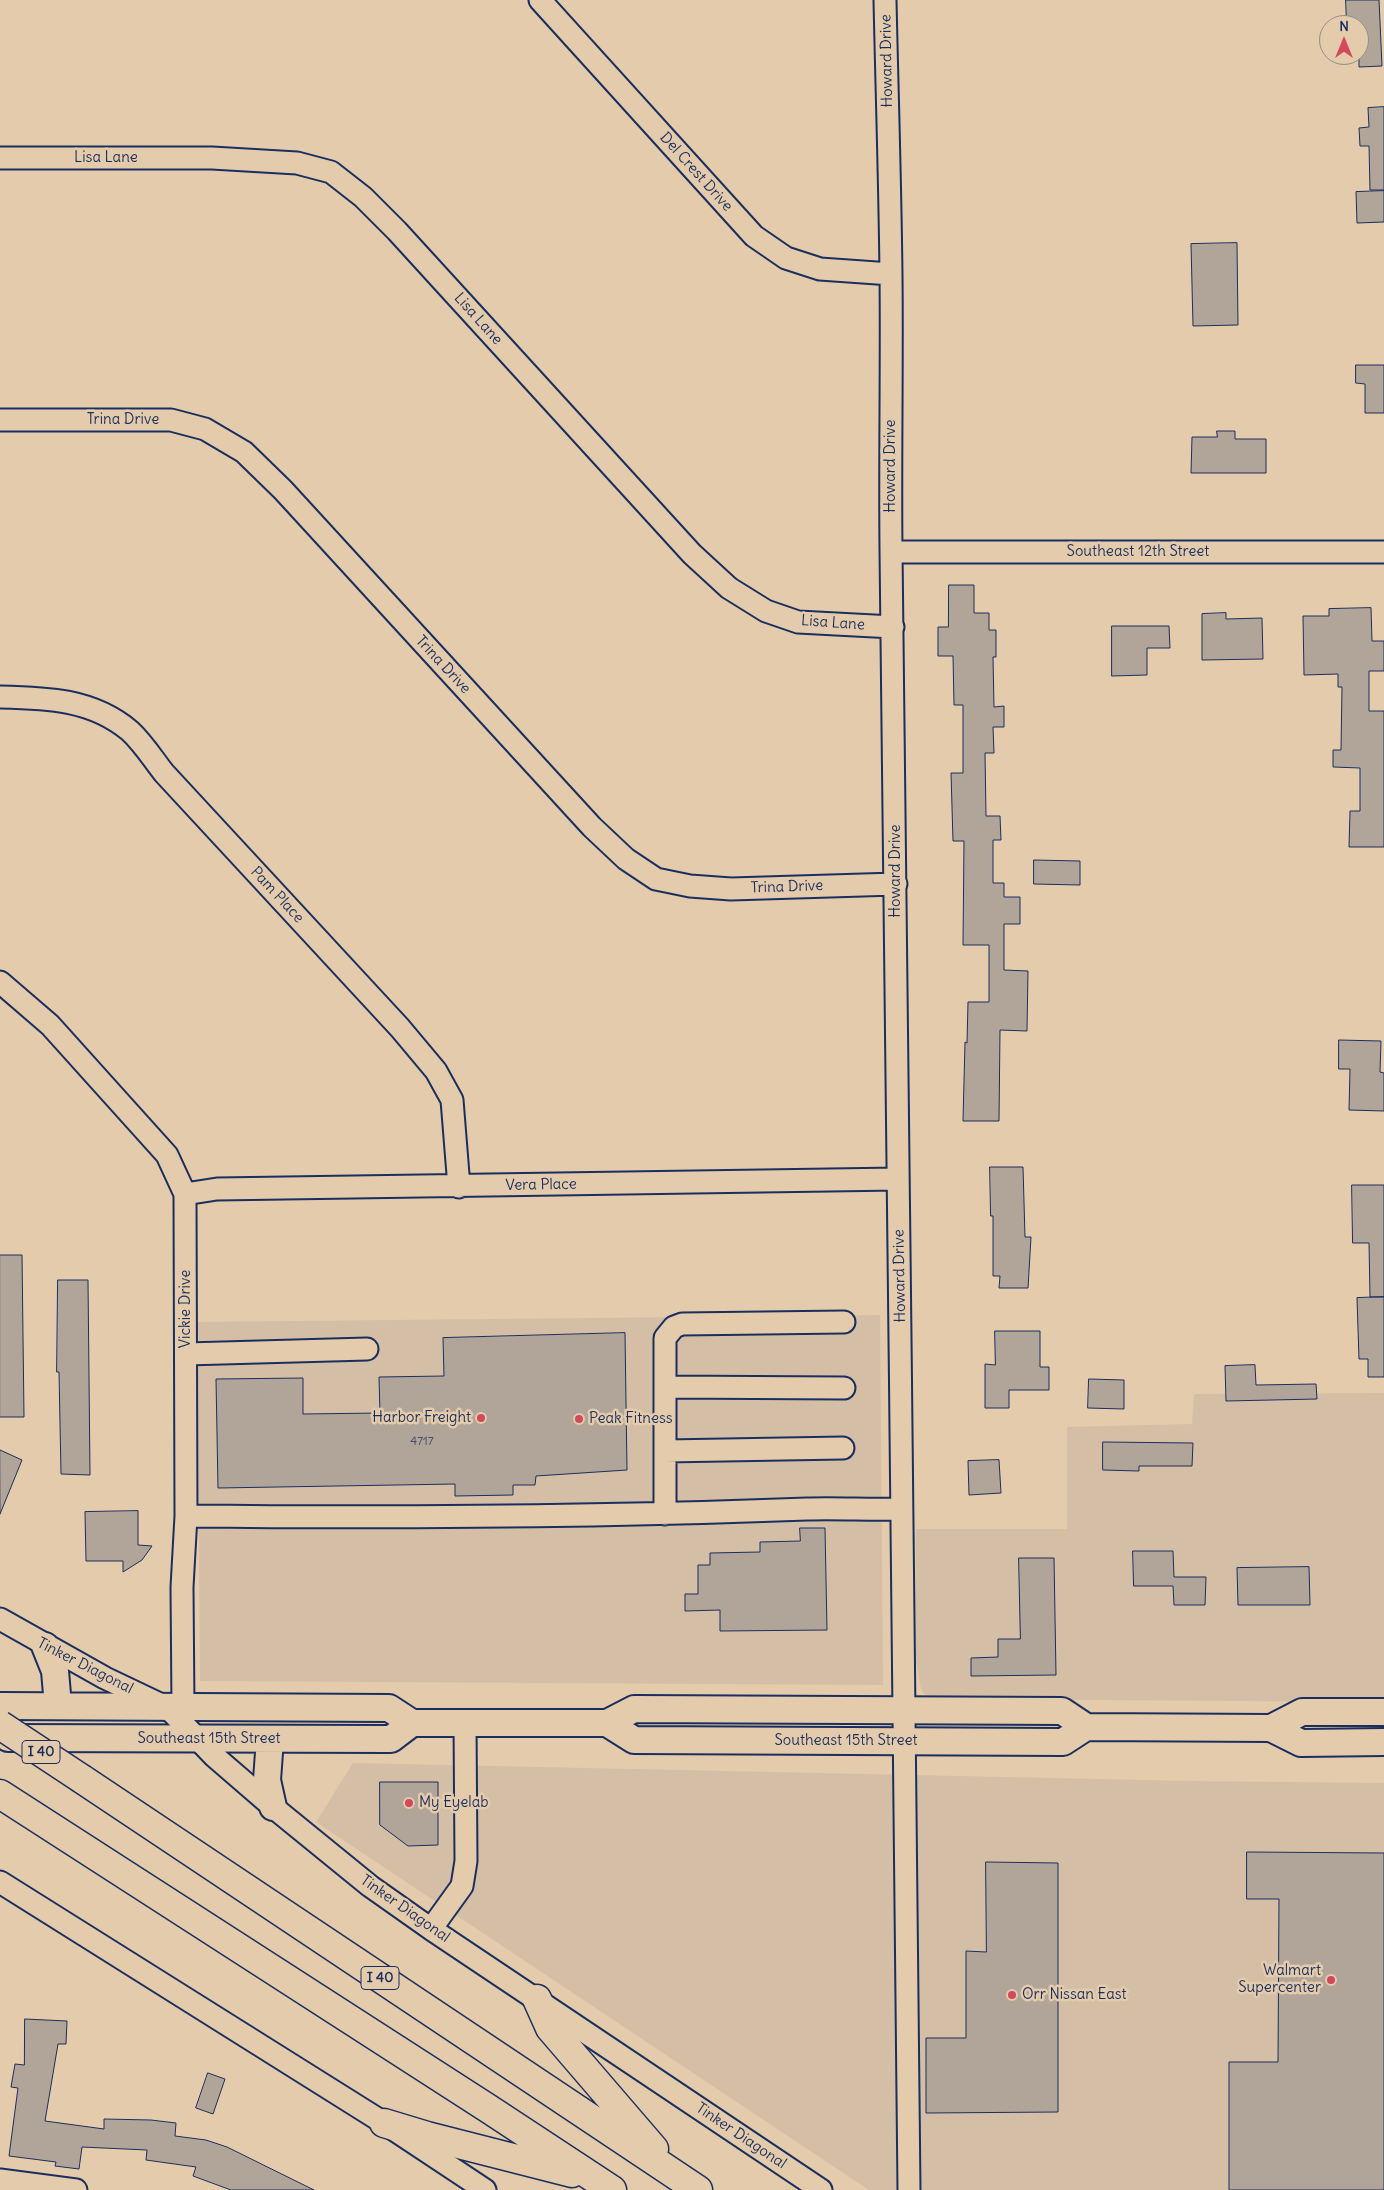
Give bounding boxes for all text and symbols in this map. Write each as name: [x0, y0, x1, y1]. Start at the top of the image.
street label: Howard Drive: [877, 14, 897, 108]
north arrow: [1319, 15, 1369, 65]
text: N: [1339, 17, 1349, 35]
street label: Del Crest Drive: [656, 129, 736, 215]
street label: Lisa Lane: [74, 149, 138, 167]
street label: Lisa Lane: [450, 289, 506, 349]
street label: Trina Drive: [87, 411, 159, 429]
street label: Howard Drive: [882, 419, 900, 513]
street label: Southeast 12th Street: [1067, 543, 1209, 561]
street label: Lisa Lane: [801, 612, 865, 634]
street label: Trina Drive: [412, 632, 474, 698]
street label: Howard Drive: [887, 824, 905, 918]
street label: Pam Place: [246, 863, 308, 927]
street label: Trina Drive: [750, 877, 824, 897]
street label: Vera Place: [505, 1175, 577, 1195]
street label: Howard Drive: [890, 1229, 910, 1323]
street label: Vickie Drive: [177, 1270, 195, 1348]
place label: Harbor Freight: [372, 1409, 471, 1427]
place label: Peak Fitness: [589, 1410, 673, 1428]
marker: Harbor Freight: [475, 1412, 487, 1424]
marker: Peak Fitness: [573, 1413, 585, 1425]
house number: 4717: [410, 1435, 434, 1449]
street label: Tinker Diagonal: [34, 1634, 136, 1698]
street label: Southeast 15th Street: [137, 1730, 281, 1748]
street label: Southeast 15th Street: [774, 1732, 918, 1750]
road number: I 40: [22, 1740, 60, 1764]
place label: My Eyelab: [419, 1794, 489, 1812]
marker: My Eyelab: [403, 1797, 415, 1809]
street label: Tinker Diagonal: [357, 1871, 453, 1947]
place label: Walmart Supercenter: [1238, 1962, 1321, 1997]
road number: I 40: [361, 1966, 399, 1990]
marker: Walmart Supercenter: [1325, 1974, 1337, 1986]
place label: Orr Nissan East: [1022, 1986, 1127, 2004]
marker: Orr Nissan East: [1006, 1989, 1018, 2001]
street label: Tinker Diagonal: [692, 2099, 790, 2173]

